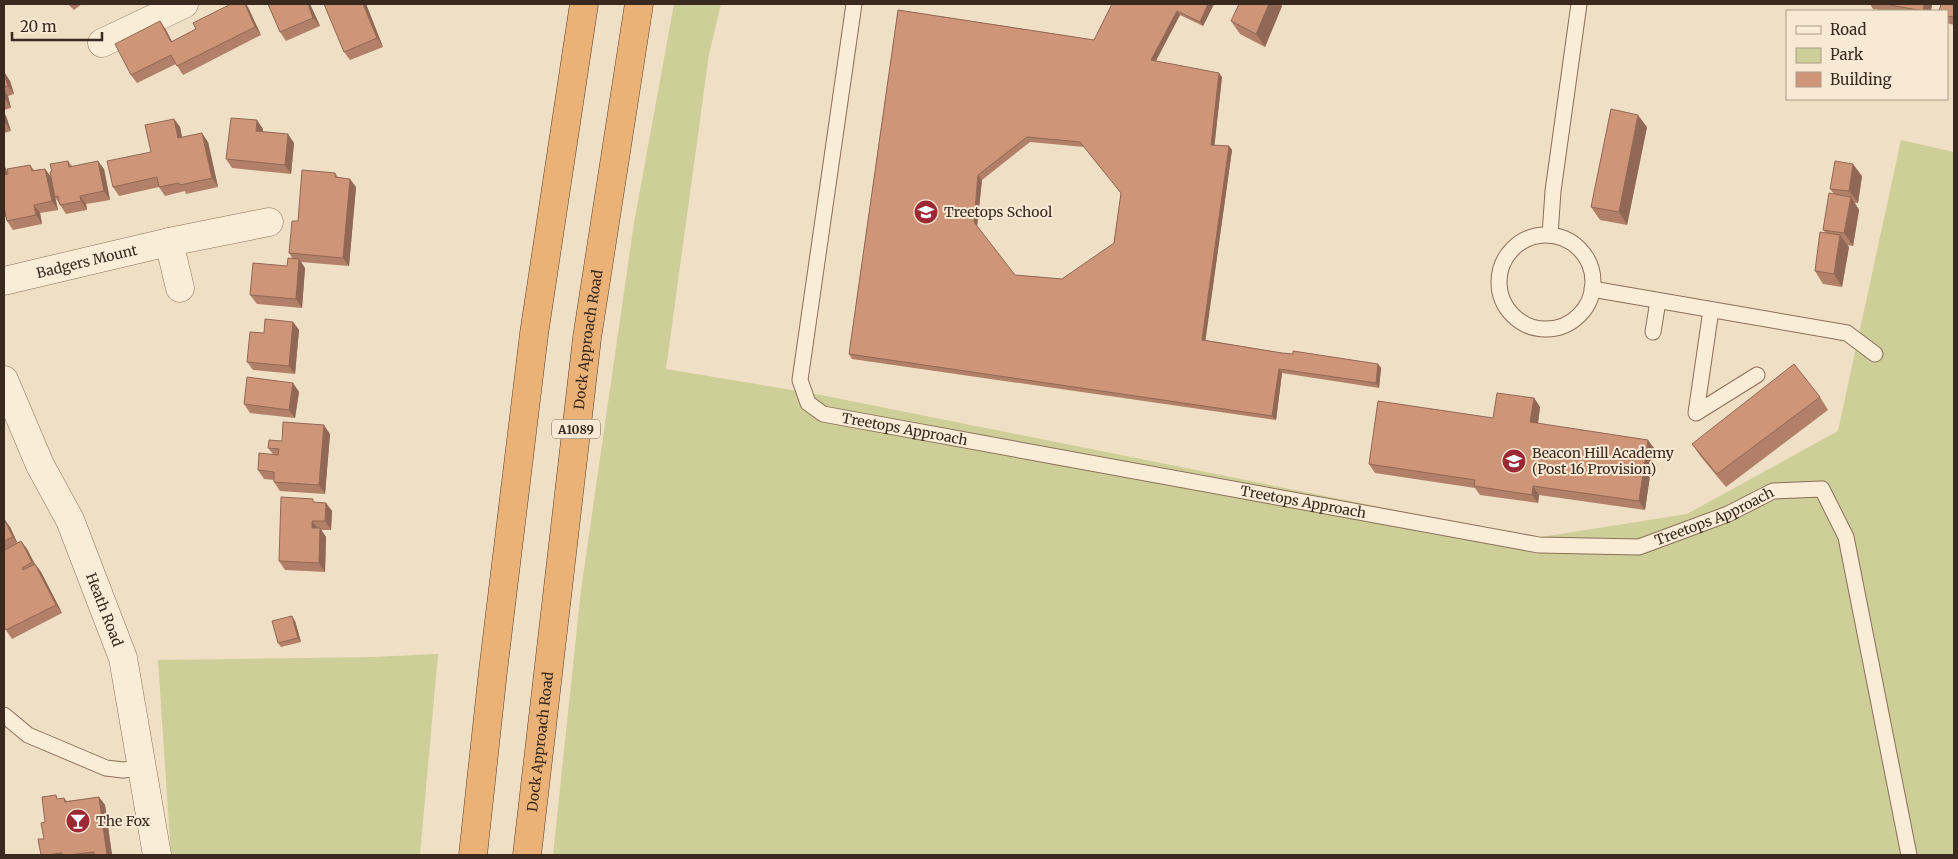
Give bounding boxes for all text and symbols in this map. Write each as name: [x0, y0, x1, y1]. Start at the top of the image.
scale bar: [12, 10, 102, 42]
legend: [1786, 10, 1948, 100]
text: 20 m: [20, 17, 57, 36]
text: Road: [1830, 20, 1866, 39]
text: Park: [1830, 45, 1864, 64]
text: Building: [1830, 70, 1892, 89]
school or university icon: Treetops School: [913, 199, 939, 225]
place label: Treetops School: [944, 203, 1053, 221]
street label: Badgers Mount: [35, 241, 139, 282]
street label: Dock Approach Road: [570, 268, 607, 410]
street label: Treetops Approach: [840, 409, 969, 449]
road number: A1089: [552, 419, 600, 438]
place label: Beacon Hill Academy (Post 16 Provision): [1532, 444, 1675, 478]
school or university icon: Beacon Hill Academy (Post 16 Provision): [1501, 448, 1527, 474]
street label: Treetops Approach: [1239, 482, 1368, 522]
street label: Treetops Approach: [1652, 483, 1777, 549]
street label: Heath Road: [82, 570, 127, 650]
street label: Dock Approach Road: [523, 670, 557, 813]
bar icon: The Fox: [65, 808, 91, 834]
place label: The Fox: [96, 812, 151, 830]

